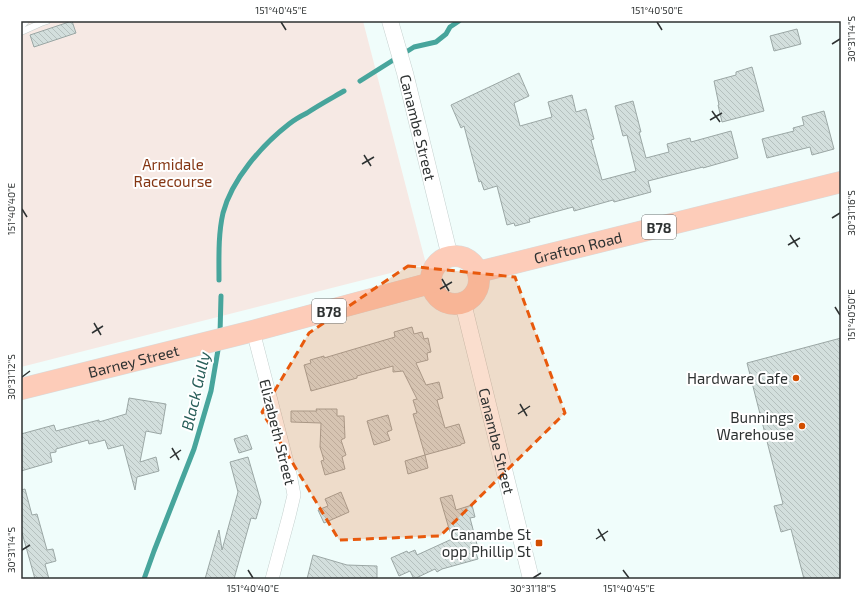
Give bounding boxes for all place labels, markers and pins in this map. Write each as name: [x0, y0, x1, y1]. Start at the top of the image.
place label: Hardware Cafe: [687, 369, 788, 387]
marker: Hardware Cafe: [791, 373, 801, 383]
place label: Bunnings Warehouse: [716, 408, 794, 443]
marker: Bunnings Warehouse: [797, 421, 807, 431]
place label: Canambe St opp Phillip St: [442, 525, 531, 560]
marker: Canambe St opp Phillip St: [534, 538, 544, 548]

